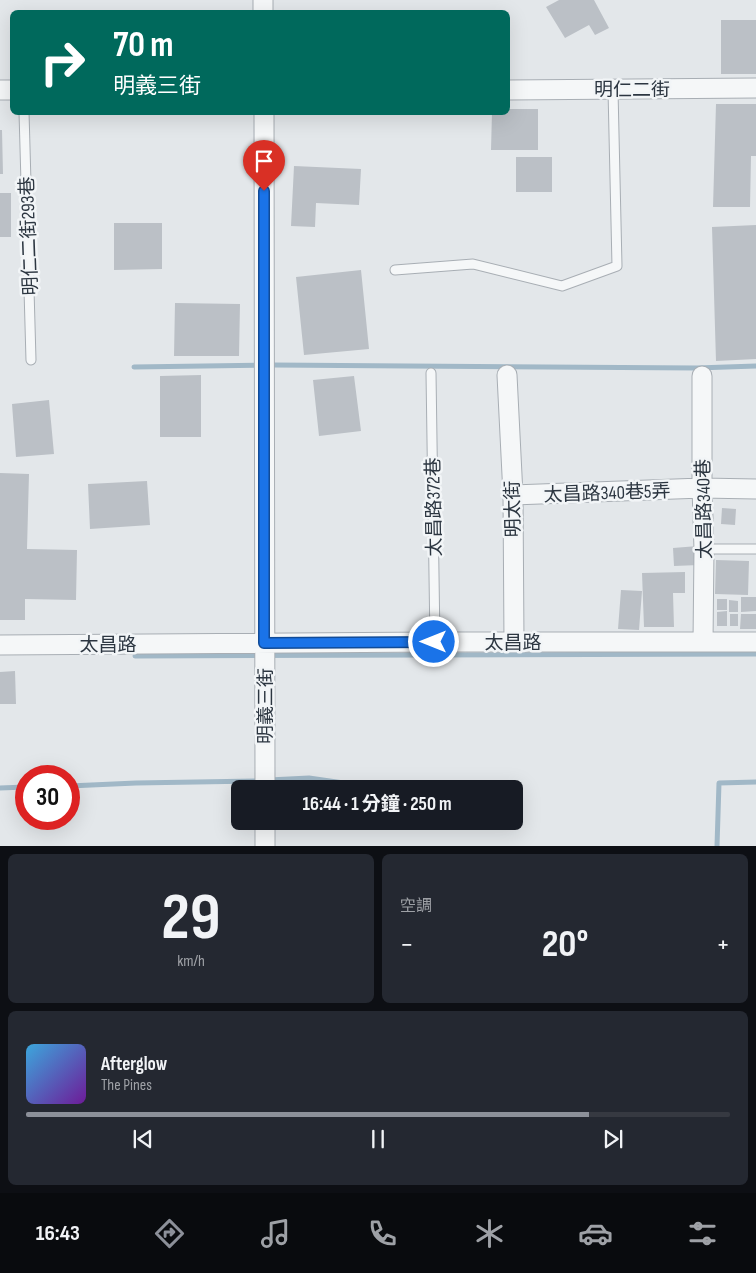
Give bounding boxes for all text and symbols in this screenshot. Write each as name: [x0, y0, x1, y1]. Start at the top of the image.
text: 70 m: [113, 24, 173, 67]
icon: right: [30, 30, 95, 95]
text: 明義三街: [113, 73, 201, 100]
street label: 明仁二街: [594, 79, 670, 102]
pin: [243, 140, 285, 191]
icon: arrive: [250, 147, 278, 175]
street label: 明仁二街293巷: [16, 176, 43, 296]
street label: 太昌路372巷: [422, 457, 447, 557]
street label: 太昌路340巷: [692, 459, 717, 559]
street label: 明太街: [502, 480, 525, 538]
street label: 太昌路340巷5弄: [543, 480, 671, 507]
position arrow: [407, 615, 459, 667]
street label: 太昌路: [484, 632, 542, 655]
street label: 太昌路: [79, 634, 137, 657]
street label: 明義三街: [255, 668, 278, 744]
speed limit sign: 30: [15, 765, 80, 830]
text: 16:44 · 1 分鐘 · 250 m: [303, 793, 452, 816]
text: 29: [161, 880, 221, 958]
text: 空調: [400, 897, 432, 916]
text: 20°: [542, 922, 588, 967]
text: −: [400, 928, 414, 961]
text: +: [716, 928, 730, 961]
text: km/h: [177, 952, 205, 971]
text: Afterglow: [101, 1053, 167, 1076]
text: The Pines: [101, 1076, 152, 1095]
icon: previous: [129, 1125, 157, 1153]
icon: pause: [364, 1125, 392, 1153]
icon: next: [599, 1125, 627, 1153]
icon: directions: [152, 1216, 187, 1251]
icon: music: [258, 1216, 293, 1251]
icon: phone: [365, 1216, 400, 1251]
icon: climate: [472, 1216, 507, 1251]
icon: car: [578, 1216, 613, 1251]
icon: filters: [685, 1216, 720, 1251]
text: 16:43: [36, 1220, 80, 1247]

